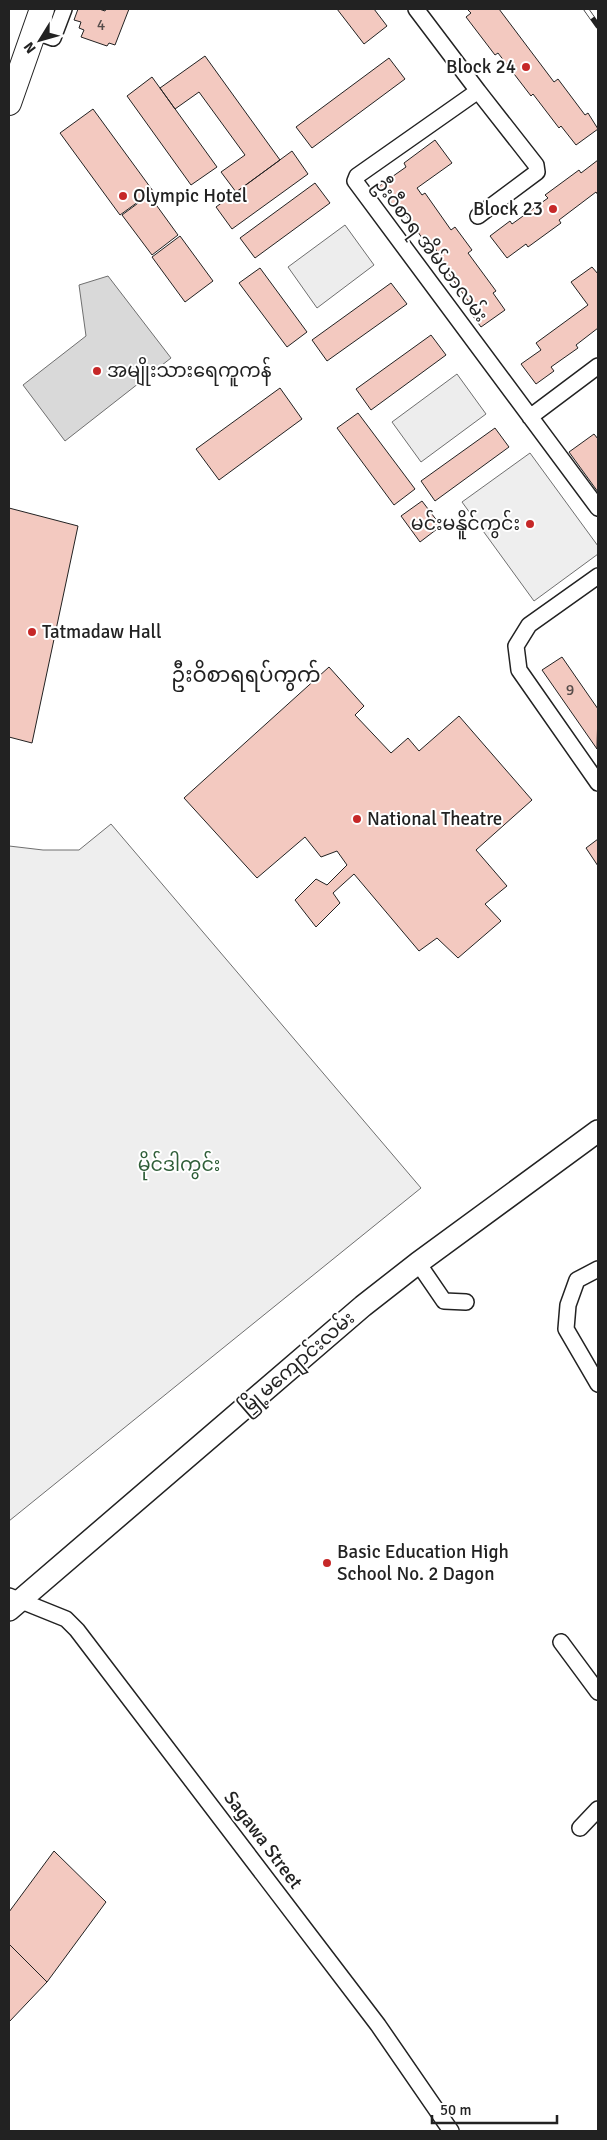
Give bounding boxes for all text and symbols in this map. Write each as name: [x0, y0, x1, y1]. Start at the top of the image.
north arrow: [15, 15, 65, 65]
house number: 4: [97, 15, 106, 35]
text: N: [20, 39, 40, 57]
place label: Block 24: [446, 55, 516, 79]
marker: Block 24: [520, 61, 532, 73]
street label: ဦးဝီစာရ အိမ်ယာလမ်း: [366, 171, 496, 329]
place label: Olympic Hotel: [133, 184, 247, 208]
marker: Olympic Hotel: [117, 190, 129, 202]
place label: Block 23: [473, 197, 543, 221]
marker: Block 23: [547, 203, 559, 215]
place label: အမျိုးသားရေကူကန်: [107, 356, 272, 387]
marker: အမျိုးသားရေကူကန်: [91, 365, 103, 377]
place label: မင်းမနိူင်ကွင်း: [411, 509, 520, 540]
marker: မင်းမနိူင်ကွင်း: [524, 518, 536, 530]
place label: Tatmadaw Hall: [42, 620, 162, 644]
marker: Tatmadaw Hall: [26, 626, 38, 638]
district label: ဦးဝိစာရရပ်ကွက်: [171, 659, 321, 692]
house number: 9: [566, 680, 574, 700]
place label: National Theatre: [367, 807, 502, 831]
marker: National Theatre: [351, 813, 363, 825]
park label: မိုင်ဒါကွင်း: [138, 1150, 220, 1181]
street label: မြို့မကျောင်းလမ်း: [232, 1304, 362, 1422]
place label: Basic Education High School No. 2 Dagon: [337, 1540, 509, 1586]
marker: Basic Education High School No. 2 Dagon: [321, 1557, 333, 1569]
street label: Sagawa Street: [218, 1786, 308, 1894]
scale bar: [432, 2092, 557, 2124]
text: 50 m: [440, 2101, 471, 2119]

